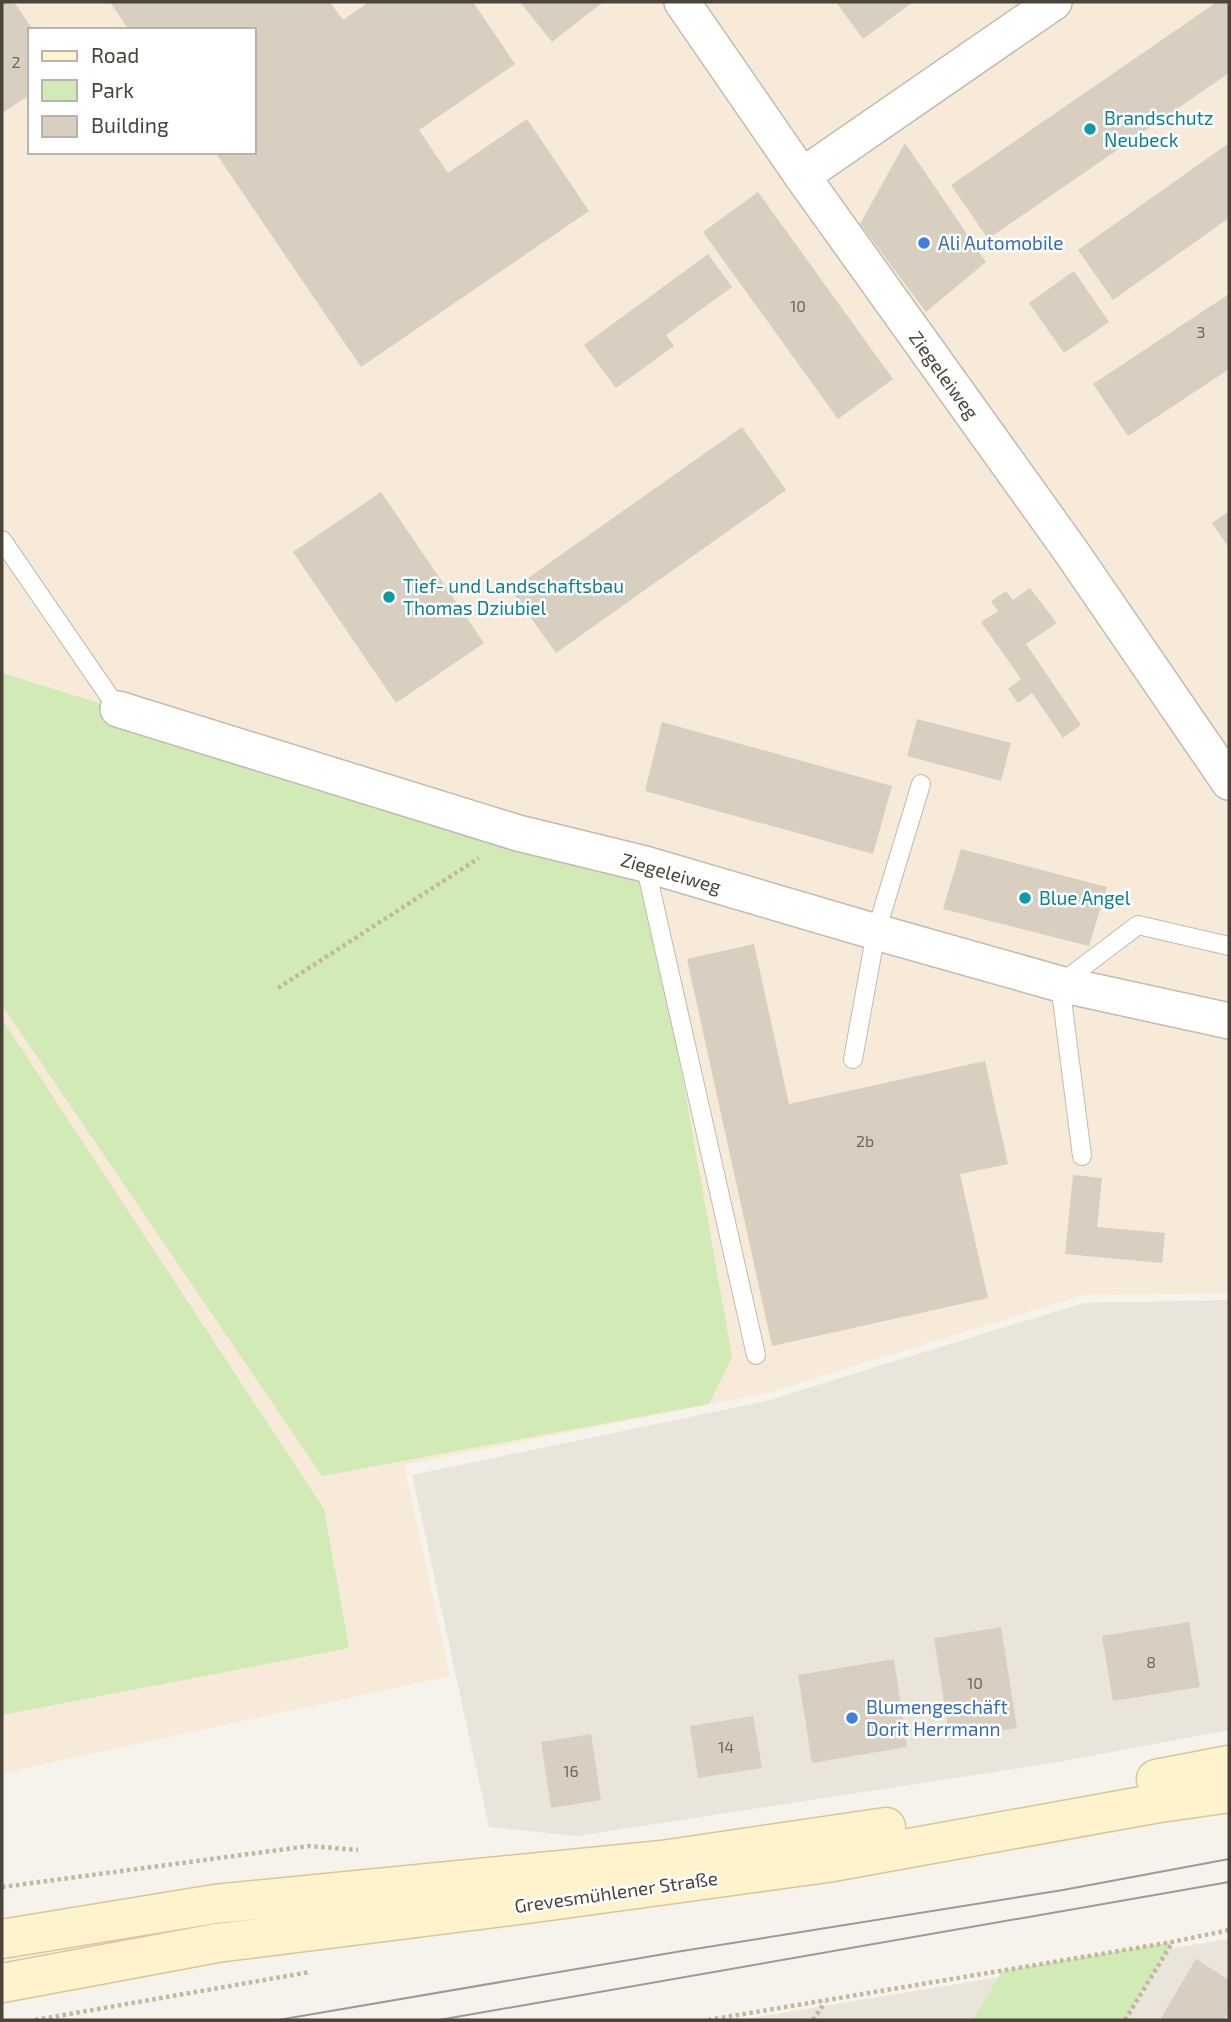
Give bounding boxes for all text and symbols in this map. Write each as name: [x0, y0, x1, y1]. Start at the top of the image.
legend: [28, 28, 256, 154]
text: Road: [91, 42, 139, 67]
house number: 2: [12, 52, 21, 71]
text: Park: [91, 77, 134, 102]
place label: Brandschutz Neubeck: [1104, 106, 1214, 151]
text: Building: [91, 112, 169, 137]
marker: Brandschutz Neubeck: [1082, 121, 1098, 137]
place label: Ali Automobile: [938, 231, 1063, 254]
marker: Ali Automobile: [916, 235, 932, 251]
house number: 10: [790, 296, 806, 315]
house number: 3: [1197, 322, 1205, 341]
street label: Ziegeleiweg: [905, 326, 984, 424]
place label: Tief- und Landschaftsbau Thomas Dziubiel: [403, 574, 624, 619]
marker: Tief- und Landschaftsbau Thomas Dziubiel: [381, 589, 397, 605]
street label: Ziegeleiweg: [618, 847, 724, 898]
place label: Blue Angel: [1039, 886, 1131, 909]
marker: Blue Angel: [1017, 890, 1033, 906]
house number: 2b: [856, 1131, 874, 1150]
house number: 8: [1146, 1652, 1156, 1671]
house number: 10: [967, 1673, 983, 1692]
place label: Blumengeschäft Dorit Herrmann: [866, 1695, 1008, 1740]
marker: Blumengeschäft Dorit Herrmann: [844, 1710, 860, 1726]
house number: 14: [718, 1737, 734, 1756]
house number: 16: [563, 1761, 579, 1780]
street label: Grevesmühlener Straße: [513, 1866, 719, 1917]

